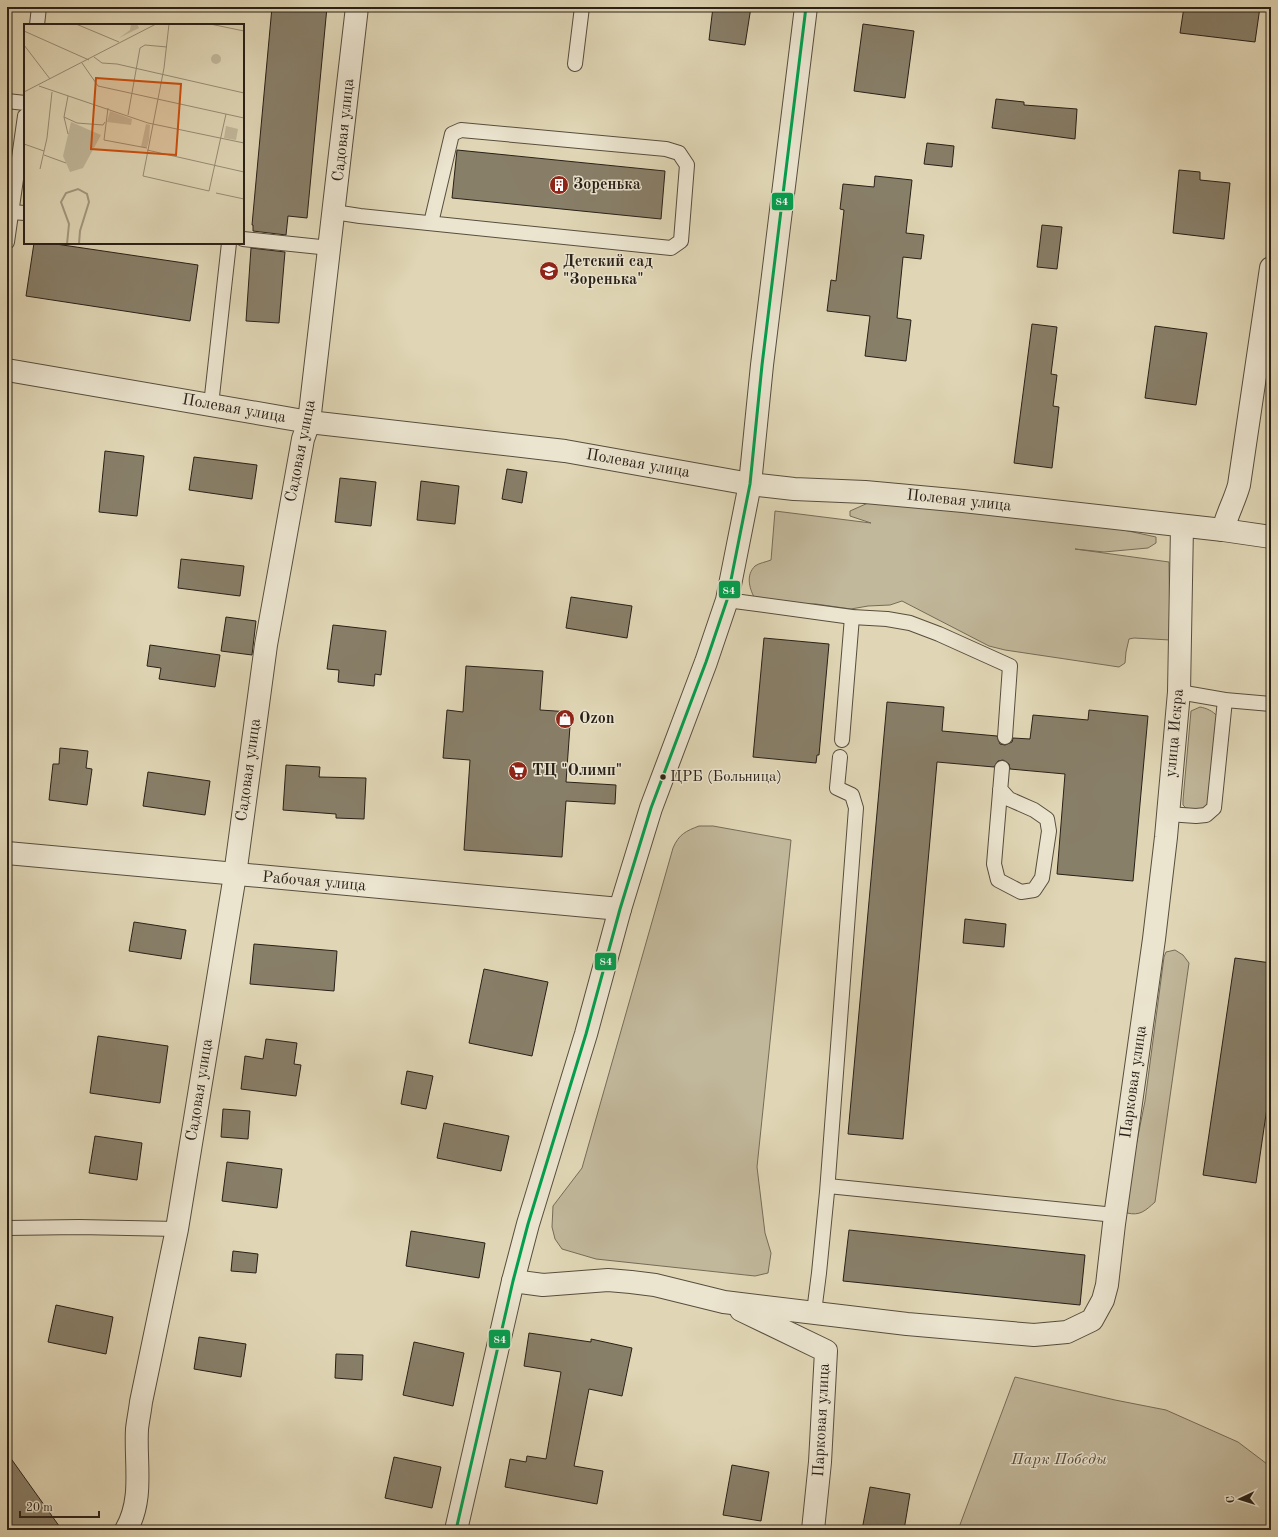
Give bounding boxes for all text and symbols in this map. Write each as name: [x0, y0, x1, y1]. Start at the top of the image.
inset map: [24, 24, 244, 244]
street label: Садовая улица: [331, 77, 357, 182]
building icon: Зоренька: [548, 174, 570, 196]
place label: Зоренька: [573, 177, 641, 193]
line badge: 84: [771, 192, 794, 211]
text: 84: [776, 197, 788, 208]
place label: Детский сад "Зоренька": [563, 254, 653, 288]
school or university icon: Детский сад "Зоренька": [538, 260, 560, 282]
street label: Полевая улица: [181, 392, 287, 426]
street label: Садовая улица: [283, 398, 319, 503]
street label: Полевая улица: [585, 447, 691, 481]
street label: Полевая улица: [906, 488, 1012, 514]
line badge: 84: [718, 580, 741, 599]
text: 84: [723, 586, 735, 597]
street label: улица Искра: [1163, 688, 1187, 778]
shop icon: Ozon: [554, 708, 576, 730]
place label: Ozon: [579, 711, 615, 727]
street label: Садовая улица: [234, 717, 264, 822]
supermarket icon: ТЦ "Олимп": [507, 760, 529, 782]
place label: ТЦ "Олимп": [532, 763, 622, 779]
place label: ЦРБ (Больница): [670, 770, 782, 785]
marker: ЦРБ (Больница): [658, 772, 668, 782]
street label: Рабочая улица: [261, 869, 367, 895]
line badge: 84: [594, 952, 617, 971]
text: 84: [600, 957, 612, 968]
street label: Парковая улица: [1118, 1024, 1150, 1140]
street label: Садовая улица: [184, 1037, 216, 1142]
line badge: 84: [488, 1329, 511, 1349]
text: 84: [494, 1335, 506, 1346]
street label: Парковая улица: [811, 1363, 833, 1477]
park label: Парк Победы: [1010, 1452, 1107, 1468]
north arrow: [1220, 1479, 1260, 1519]
scale bar: [20, 1493, 99, 1519]
text: С: [1226, 1496, 1237, 1504]
text: 20 m: [26, 1502, 53, 1514]

